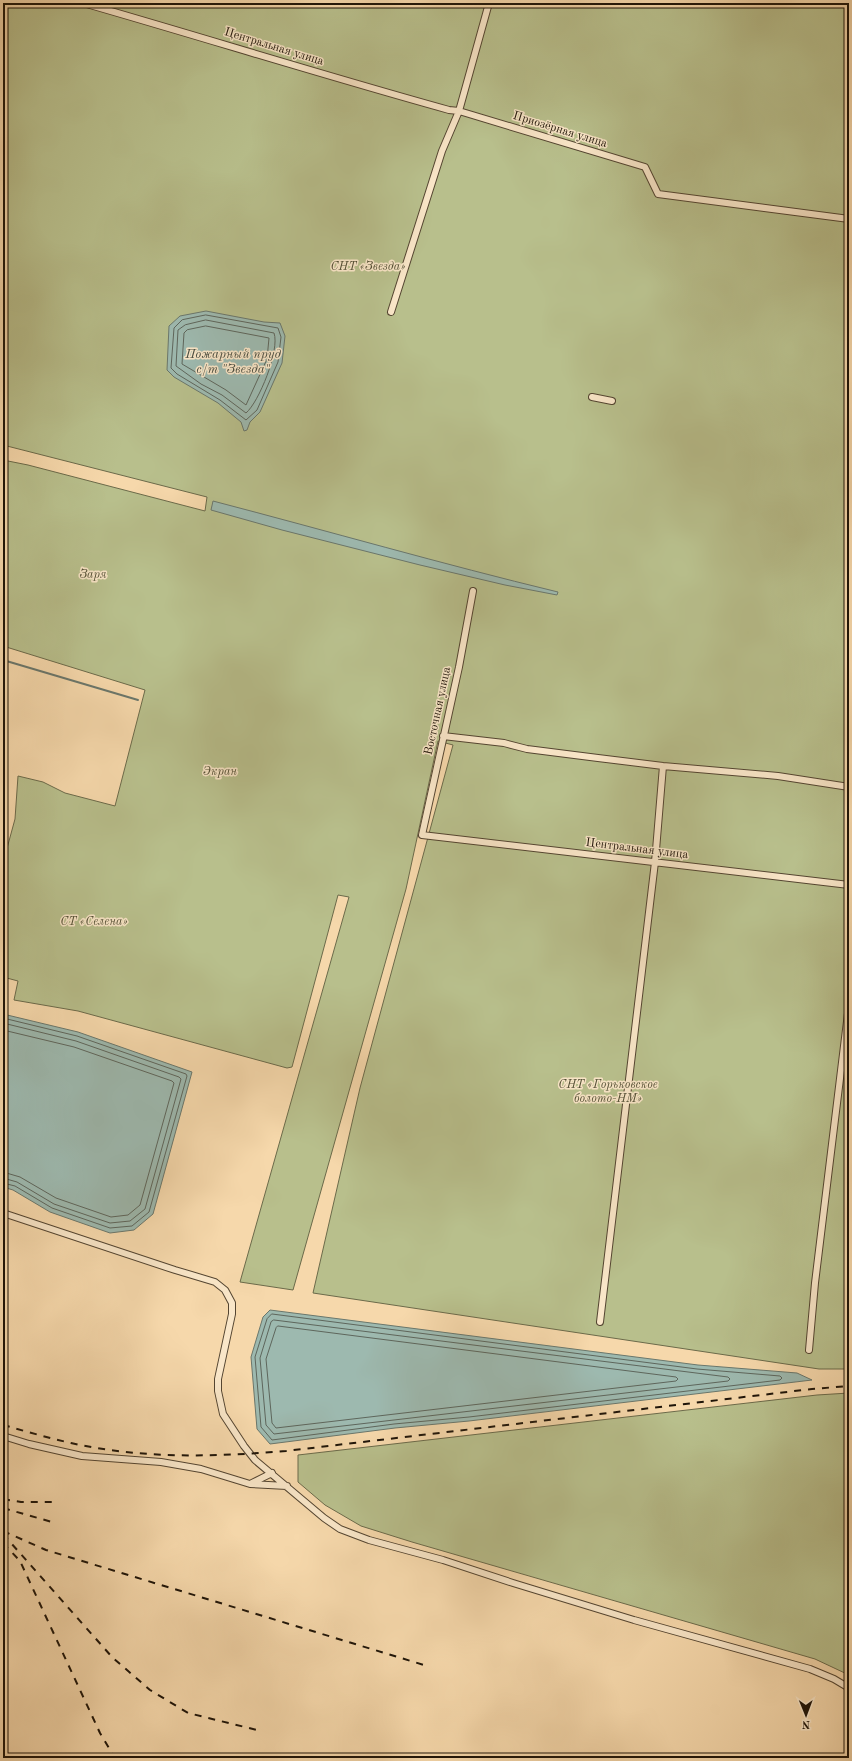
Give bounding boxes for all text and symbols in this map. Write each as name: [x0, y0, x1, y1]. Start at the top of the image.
street label: Центральная улица: [223, 26, 325, 68]
street label: Приозёрная улица: [511, 110, 609, 150]
park label: СНТ «Звезда»: [331, 260, 405, 273]
water label: Пожарный пруд с/т "Звезда": [184, 348, 281, 376]
park label: Заря: [79, 568, 107, 581]
street label: Восточная улица: [423, 666, 453, 756]
park label: Экран: [203, 766, 237, 778]
street label: Центральная улица: [585, 837, 689, 861]
park label: СТ «Селена»: [60, 916, 128, 928]
park label: СНТ «Горьковское болото-НМ»: [558, 1079, 658, 1105]
north arrow: [786, 1695, 826, 1735]
text: N: [801, 1718, 810, 1729]

